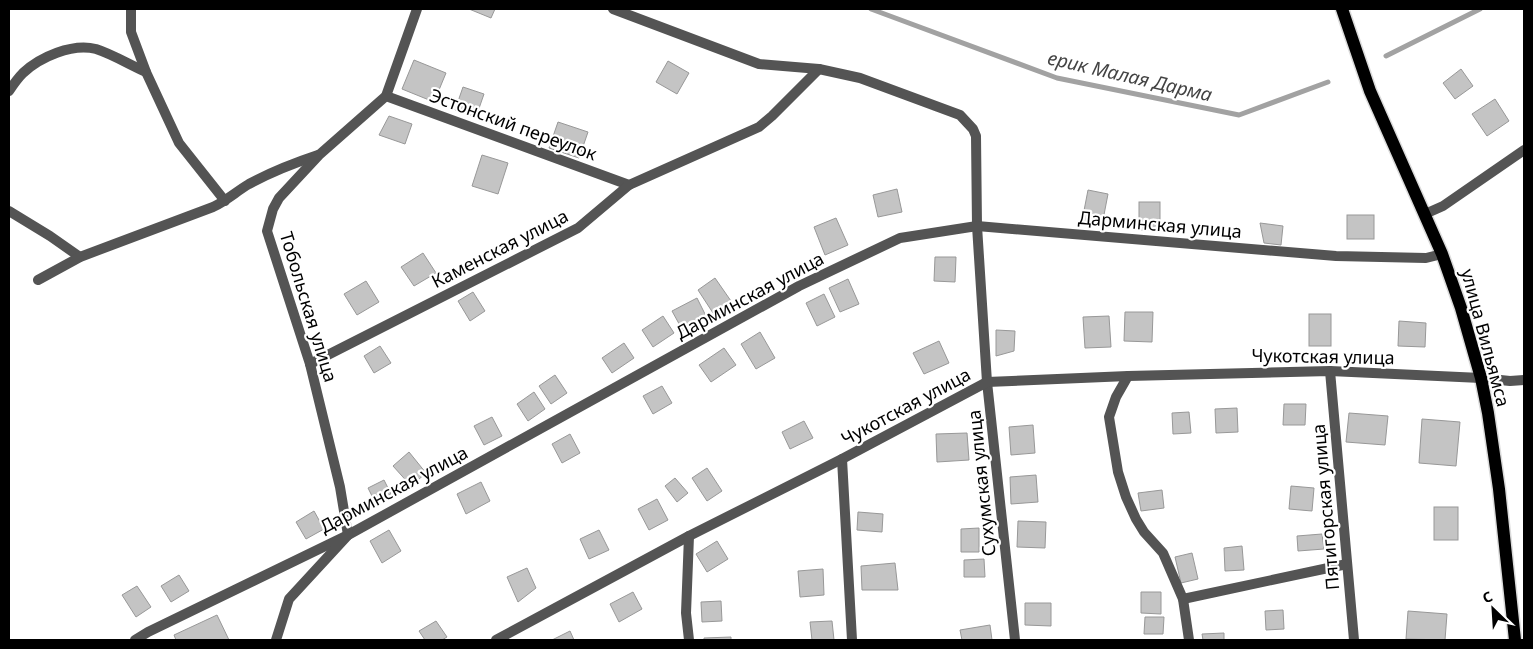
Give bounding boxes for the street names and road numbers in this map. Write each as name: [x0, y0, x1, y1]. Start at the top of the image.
street label: Эстонский переулок: [426, 83, 601, 166]
street label: Каменская улица: [427, 203, 572, 293]
street label: Дарминская улица: [1077, 205, 1243, 243]
street label: Тобольская улица: [275, 229, 343, 385]
street label: Дарминская улица: [671, 246, 828, 344]
street label: улица Вильямса: [1456, 266, 1516, 409]
street label: Чукотская улица: [1251, 343, 1395, 369]
street label: Чукотская улица: [837, 362, 974, 450]
street label: Сухумская улица: [961, 409, 1001, 557]
street label: Пятигорская улица: [1306, 423, 1344, 591]
street label: Дарминская улица: [315, 440, 472, 538]

